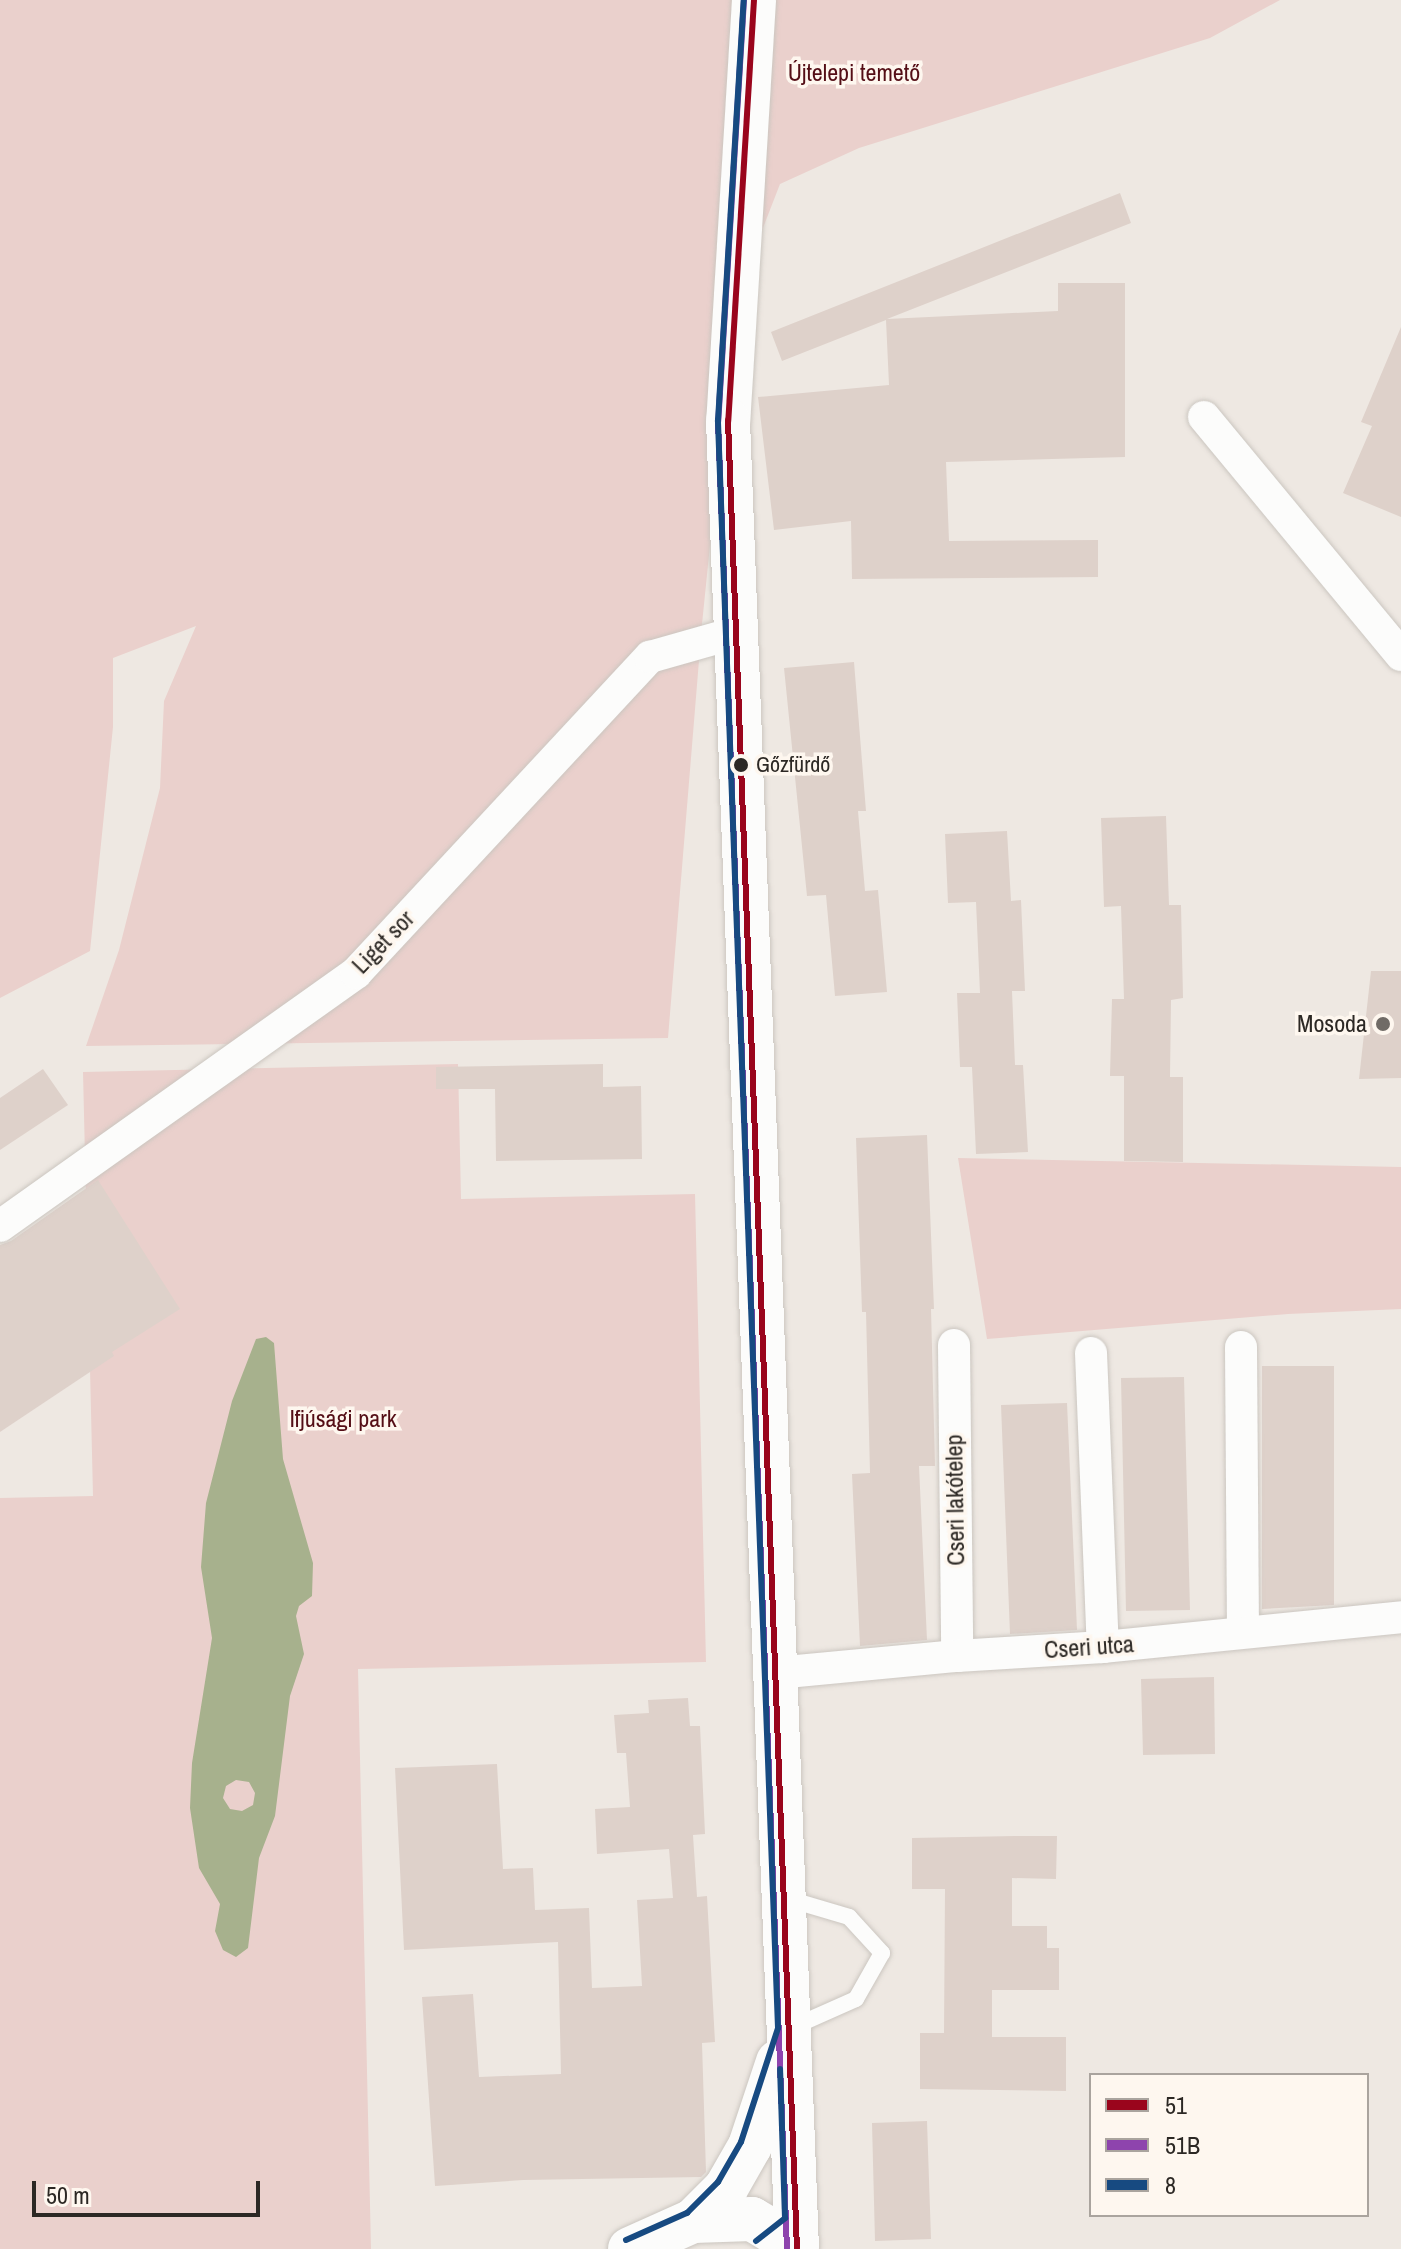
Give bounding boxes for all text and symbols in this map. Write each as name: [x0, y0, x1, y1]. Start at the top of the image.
park label: Újtelepi temető: [788, 59, 920, 87]
place label: Gőzfürdő: [756, 752, 830, 778]
marker: Gőzfürdő: [733, 757, 749, 773]
street label: Liget sor: [346, 904, 420, 980]
place label: Mosoda: [1297, 1010, 1367, 1038]
marker: Mosoda: [1374, 1015, 1392, 1033]
park label: Ifjúsági park: [289, 1405, 397, 1433]
street label: Cseri lakótelep: [939, 1434, 971, 1566]
street label: Cseri utca: [1043, 1630, 1135, 1664]
legend: [1089, 2073, 1369, 2217]
text: 51: [1165, 2089, 1187, 2121]
text: 51B: [1165, 2129, 1200, 2161]
scale bar: [36, 2165, 264, 2215]
text: 8: [1165, 2169, 1176, 2201]
text: 50 m: [46, 2179, 90, 2211]

